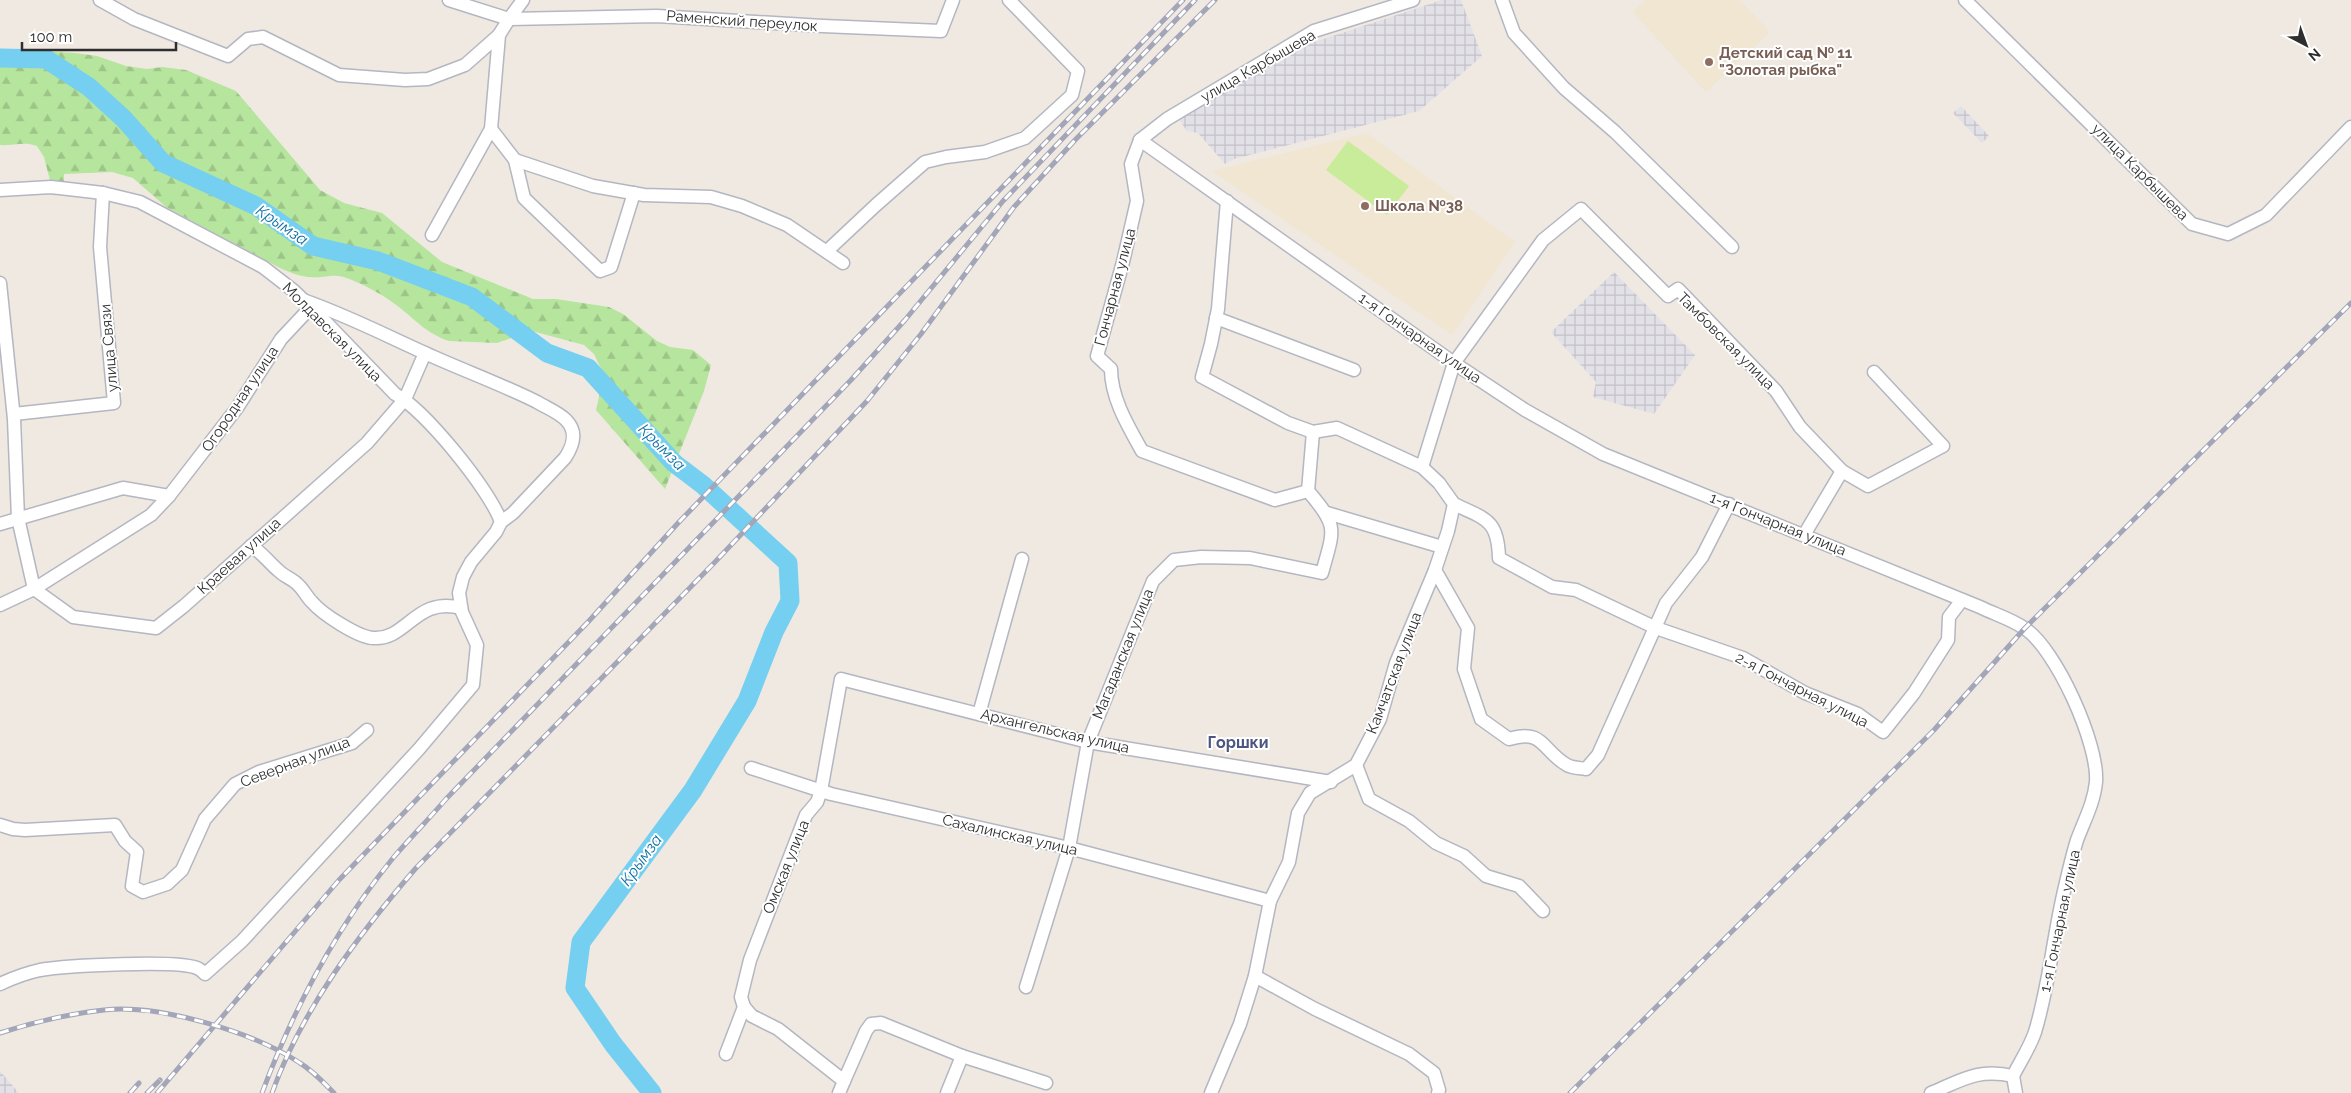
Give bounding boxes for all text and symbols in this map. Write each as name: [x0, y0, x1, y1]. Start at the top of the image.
street label: Раменский переулок: [666, 7, 818, 35]
scale bar: [22, 20, 176, 52]
north arrow: [2281, 20, 2331, 70]
street label: улица Карбышева: [1197, 26, 1319, 106]
text: 100 m: [30, 28, 72, 46]
place label: Детский сад № 11 "Золотая рыбка": [1719, 44, 1853, 79]
text: N: [2305, 45, 2324, 64]
marker: Детский сад № 11 "Золотая рыбка": [1703, 56, 1715, 68]
street label: улица Карбышева: [2088, 120, 2192, 224]
place label: Школа №38: [1375, 197, 1463, 215]
marker: Школа №38: [1359, 200, 1371, 212]
water label: Крымза: [252, 201, 312, 249]
street label: Гончарная улица: [1091, 226, 1139, 348]
street label: Молдавская улица: [279, 279, 385, 385]
street label: 1-я Гончарная улица: [1355, 289, 1485, 387]
street label: Тамбовская улица: [1674, 289, 1778, 393]
street label: улица Связи: [96, 303, 122, 393]
street label: Огородная улица: [198, 343, 282, 455]
water label: Крымза: [635, 420, 690, 475]
street label: 1-я Гончарная улица: [1707, 488, 1849, 560]
street label: Краевая улица: [194, 514, 284, 598]
street label: Магаданская улица: [1089, 586, 1157, 722]
street label: Камчатская улица: [1362, 610, 1426, 736]
street label: 2-я Гончарная улица: [1732, 649, 1872, 731]
street label: Архангельская улица: [979, 705, 1131, 757]
street label: Северная улица: [238, 733, 352, 791]
district label: Горшки: [1207, 733, 1269, 752]
street label: Сахалинская улица: [941, 811, 1079, 859]
street label: Омская улица: [759, 817, 813, 917]
water label: Крымза: [616, 830, 666, 889]
street label: 1-я Гончарная улица: [2036, 848, 2084, 994]

